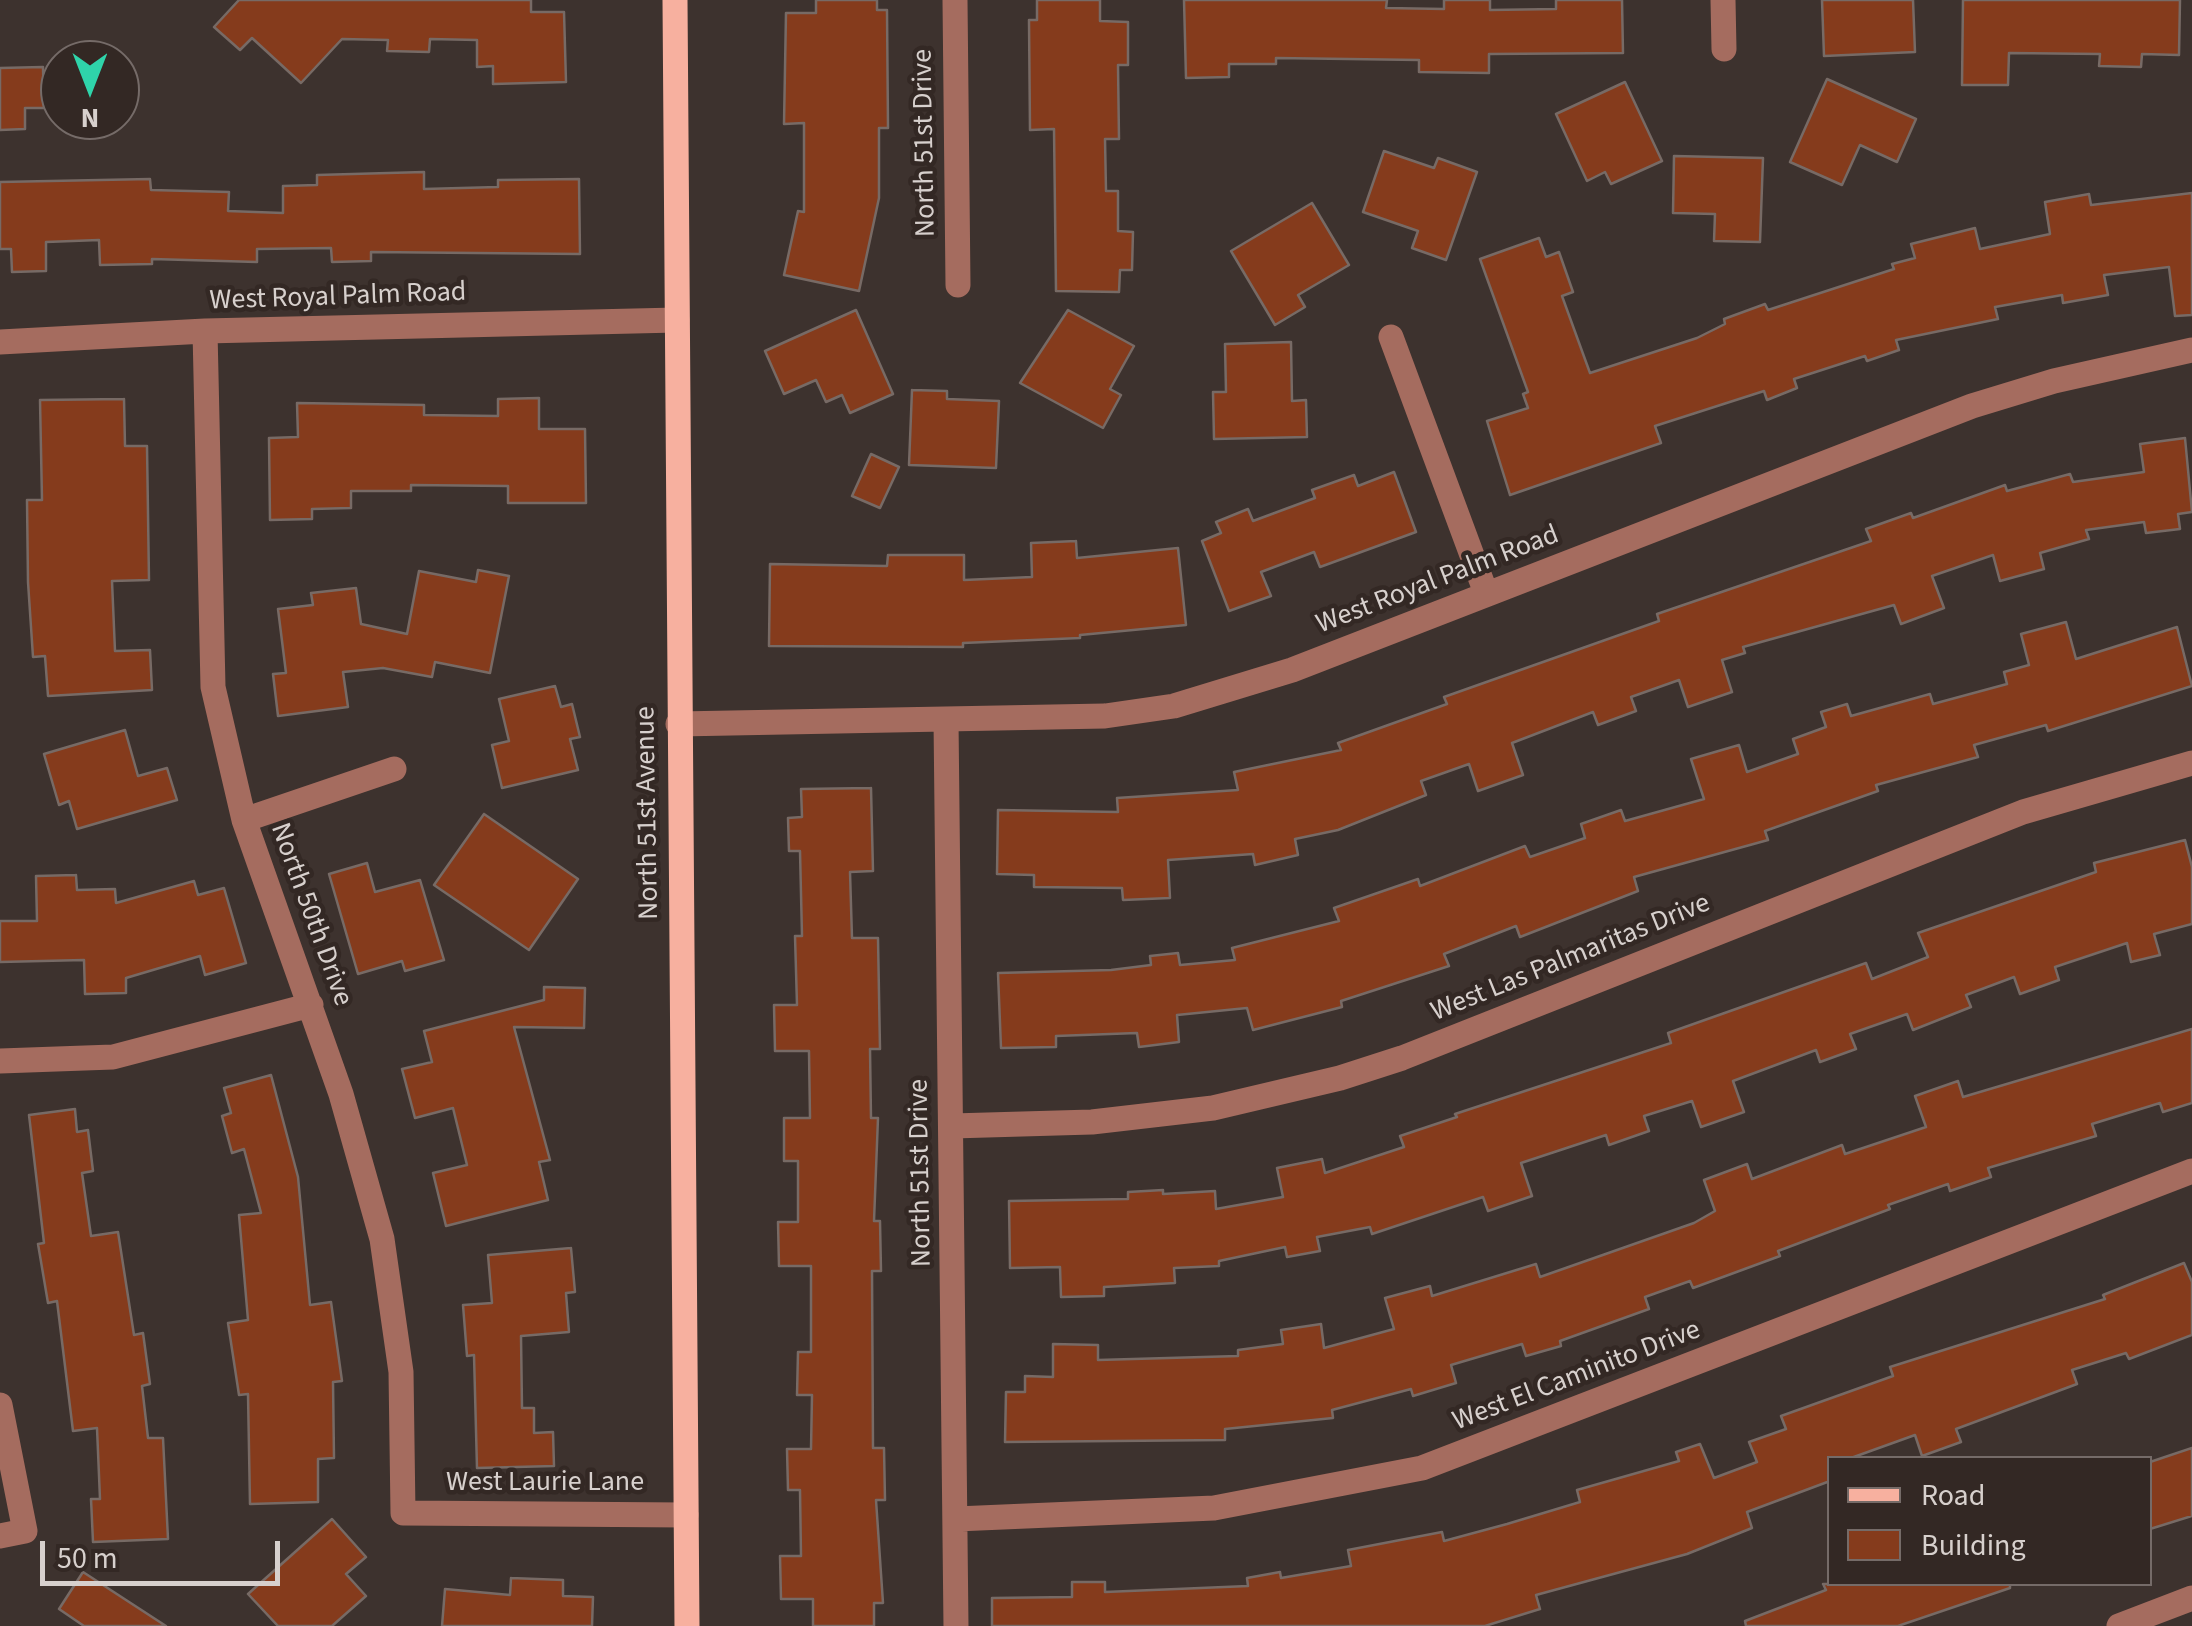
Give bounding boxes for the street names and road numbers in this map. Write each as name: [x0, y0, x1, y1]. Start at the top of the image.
street label: North 51st Drive: [908, 49, 944, 237]
street label: West Royal Palm Road: [209, 277, 467, 319]
street label: West Royal Palm Road: [1312, 519, 1564, 643]
street label: North 51st Avenue: [630, 706, 668, 920]
street label: North 50th Drive: [261, 819, 359, 1011]
street label: West Las Palmaritas Drive: [1427, 888, 1715, 1030]
street label: North 51st Drive: [904, 1079, 940, 1267]
street label: West El Caminito Drive: [1448, 1314, 1706, 1440]
street label: West Laurie Lane: [446, 1467, 644, 1501]

